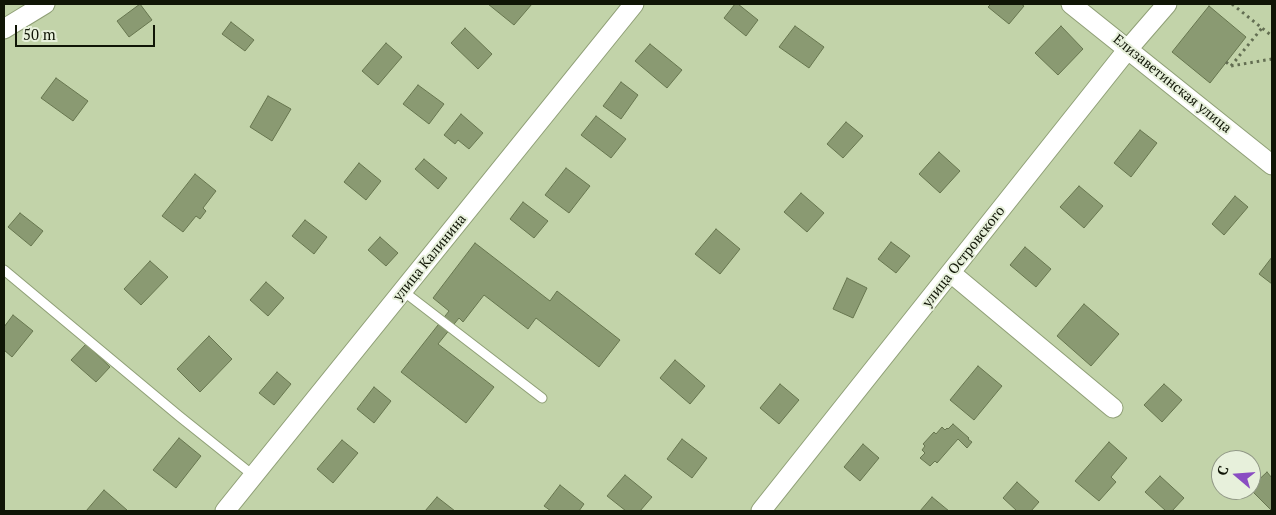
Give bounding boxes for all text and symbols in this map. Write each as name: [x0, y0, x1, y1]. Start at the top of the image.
scale bar: [18, 15, 158, 47]
text: 50 m: [23, 24, 56, 44]
street label: Елизаветинская улица: [1110, 31, 1234, 137]
street label: улица Островского: [919, 203, 1009, 311]
street label: улица Калинина: [390, 211, 470, 305]
north arrow: [1211, 450, 1261, 500]
text: С: [1212, 463, 1233, 478]

